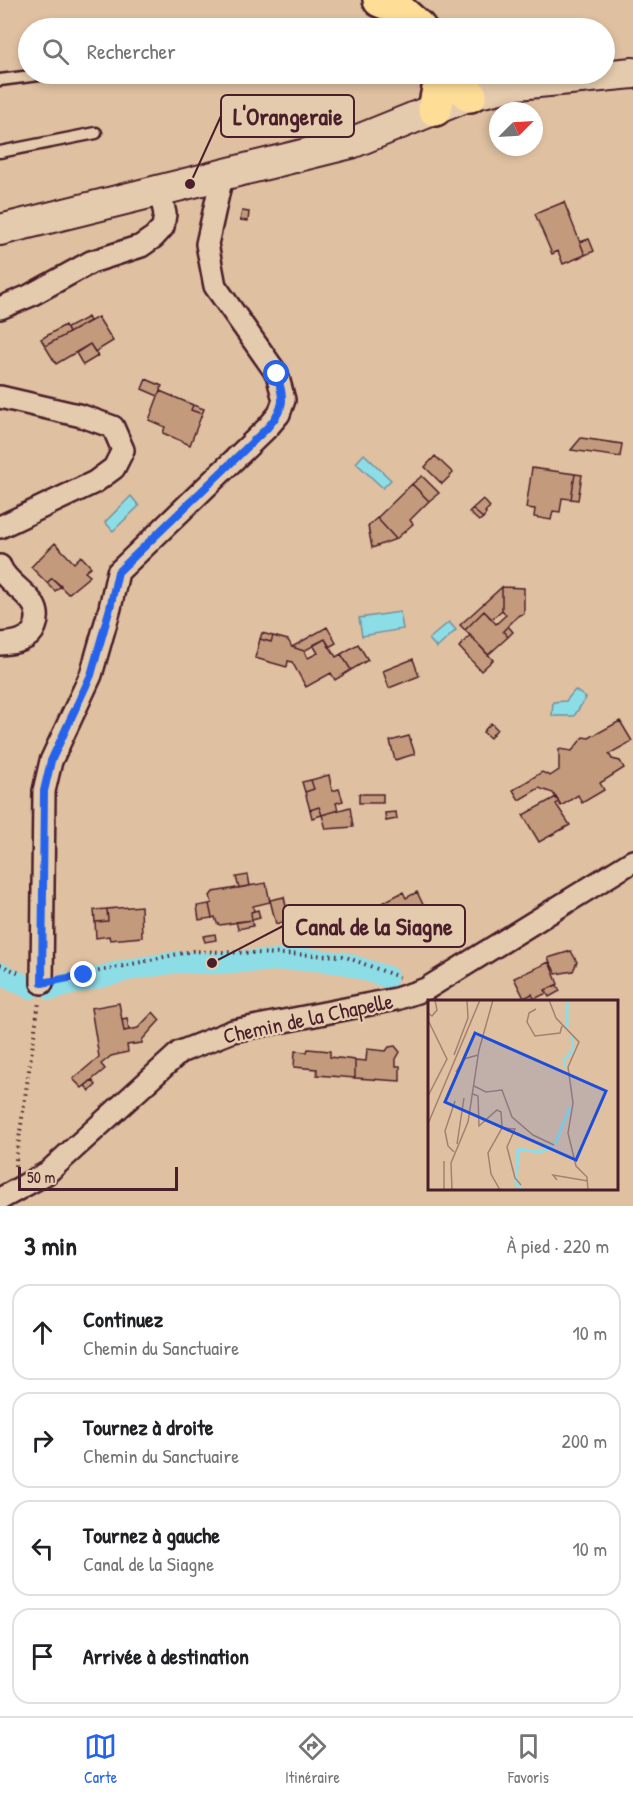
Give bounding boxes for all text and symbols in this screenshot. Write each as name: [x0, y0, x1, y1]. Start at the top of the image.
search box: [18, 18, 615, 84]
icon: search: [39, 35, 72, 68]
text: Rechercher: [87, 36, 176, 66]
callout: L'Orangeraie: [221, 95, 354, 137]
text: L'Orangeraie: [233, 100, 343, 133]
north arrow: [489, 102, 543, 156]
route start: [263, 360, 289, 386]
callout: Canal de la Siagne: [283, 905, 465, 947]
text: Canal de la Siagne: [295, 910, 453, 943]
route end: [70, 961, 96, 987]
street label: Chemin de la Chapelle: [220, 985, 396, 1051]
inset map: [428, 1000, 618, 1191]
scale bar: [18, 1164, 178, 1192]
text: 50 m: [27, 1166, 56, 1188]
text: 3 min: [24, 1228, 77, 1263]
text: À pied · 220 m: [507, 1232, 609, 1259]
text: Continuez: [83, 1304, 163, 1334]
icon: ahead: [26, 1316, 59, 1349]
text: 10 m: [573, 1319, 607, 1346]
text: Chemin du Sanctuaire: [83, 1334, 239, 1361]
text: Tournez à droite: [83, 1412, 213, 1442]
icon: right: [26, 1424, 59, 1457]
text: 200 m: [562, 1427, 607, 1454]
text: Chemin du Sanctuaire: [83, 1442, 239, 1469]
text: Tournez à gauche: [83, 1520, 220, 1550]
icon: left: [26, 1532, 59, 1565]
text: 10 m: [573, 1535, 607, 1562]
text: Canal de la Siagne: [83, 1550, 214, 1577]
icon: arrive: [26, 1640, 59, 1673]
text: Arrivée à destination: [83, 1641, 249, 1671]
tab: Carte: [84, 1730, 117, 1788]
tab: Itinéraire: [285, 1730, 340, 1788]
tab: Favoris: [508, 1730, 549, 1788]

